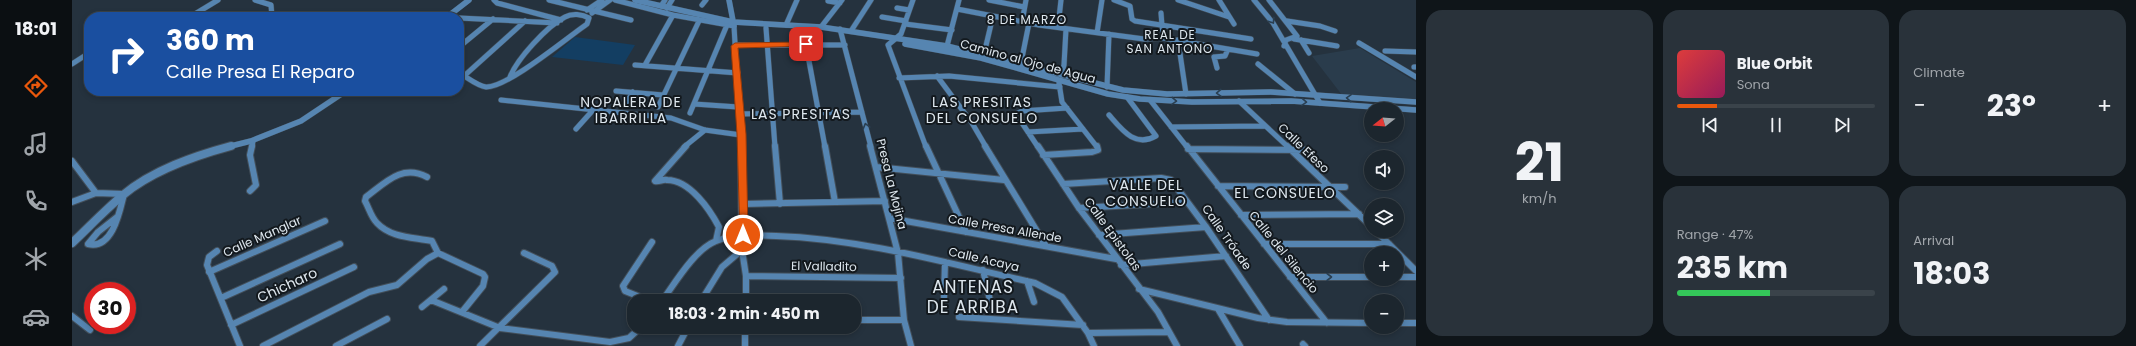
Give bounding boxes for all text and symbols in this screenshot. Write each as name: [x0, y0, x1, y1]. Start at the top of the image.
district label: 8 DE MARZO: [987, 11, 1067, 28]
text: 18:01: [15, 16, 57, 41]
one-way arrow: [1267, 17, 1274, 24]
text: 360 m: [166, 21, 255, 60]
district label: REAL DE SAN ANTONO: [1126, 26, 1214, 57]
pin: [789, 27, 823, 61]
icon: right: [100, 28, 152, 80]
icon: arrive: [795, 33, 817, 55]
street label: Camino al Ojo de Agua: [958, 35, 1098, 87]
text: Blue Orbit: [1737, 53, 1812, 74]
text: Calle Presa El Reparo: [166, 59, 355, 84]
text: Climate: [1913, 63, 1965, 82]
icon: directions: [22, 72, 50, 100]
text: Sona: [1737, 75, 1770, 94]
text: 23°: [1987, 84, 2036, 127]
one-way arrow: [1216, 89, 1222, 97]
text: −: [1913, 90, 1925, 121]
text: +: [2097, 90, 2112, 121]
district label: NOPALERA DE IBARRILLA: [580, 92, 682, 128]
district label: LAS PRESITAS DEL CONSUELO: [926, 92, 1038, 128]
one-way arrow: [1346, 94, 1352, 103]
one-way arrow: [1171, 97, 1177, 106]
one-way arrow: [1301, 97, 1307, 106]
north arrow: [1364, 102, 1404, 142]
map controls: [1364, 102, 1404, 334]
district label: LAS PRESITAS: [751, 104, 851, 124]
icon: previous: [1699, 114, 1721, 136]
icon: pause: [1765, 114, 1787, 136]
icon: next: [1831, 114, 1853, 136]
street label: Calle Efeso: [1275, 119, 1334, 177]
one-way arrow: [862, 123, 871, 130]
text: 21: [1515, 126, 1564, 199]
icon: music: [22, 130, 50, 158]
street label: Presa La Mojina: [873, 137, 911, 231]
button: sound: [1364, 150, 1404, 190]
district label: VALLE DEL CONSUELO: [1105, 175, 1187, 211]
district label: EL CONSUELO: [1234, 183, 1336, 203]
icon: phone: [22, 187, 50, 215]
text: km/h: [1522, 189, 1557, 208]
street label: Calle Epistolas: [1081, 194, 1145, 274]
button: layers: [1364, 198, 1404, 238]
street label: Calle Tróade: [1198, 201, 1256, 273]
street label: Calle del Silencio: [1245, 207, 1323, 297]
street label: Calle Presa Allende: [947, 210, 1063, 246]
street label: Calle Manglar: [220, 211, 304, 261]
position arrow: [722, 214, 764, 256]
text: Range · 47%: [1677, 225, 1753, 244]
text: Arrival: [1913, 231, 1954, 250]
street label: Calle Acaya: [947, 243, 1021, 275]
icon: climate: [22, 245, 50, 273]
button: +: [1364, 246, 1404, 286]
text: 235 km: [1677, 246, 1788, 289]
text: 18:03: [1913, 252, 1990, 295]
street label: El Valladito: [791, 257, 857, 275]
street label: Chicharo: [254, 262, 320, 308]
one-way arrow: [1326, 273, 1332, 281]
district label: ANTENAS DE ARRIBA: [927, 275, 1019, 319]
speed limit sign: 30: [84, 282, 136, 334]
button: −: [1364, 294, 1404, 334]
icon: car: [22, 303, 50, 331]
text: 18:03 · 2 min · 450 m: [668, 303, 820, 324]

